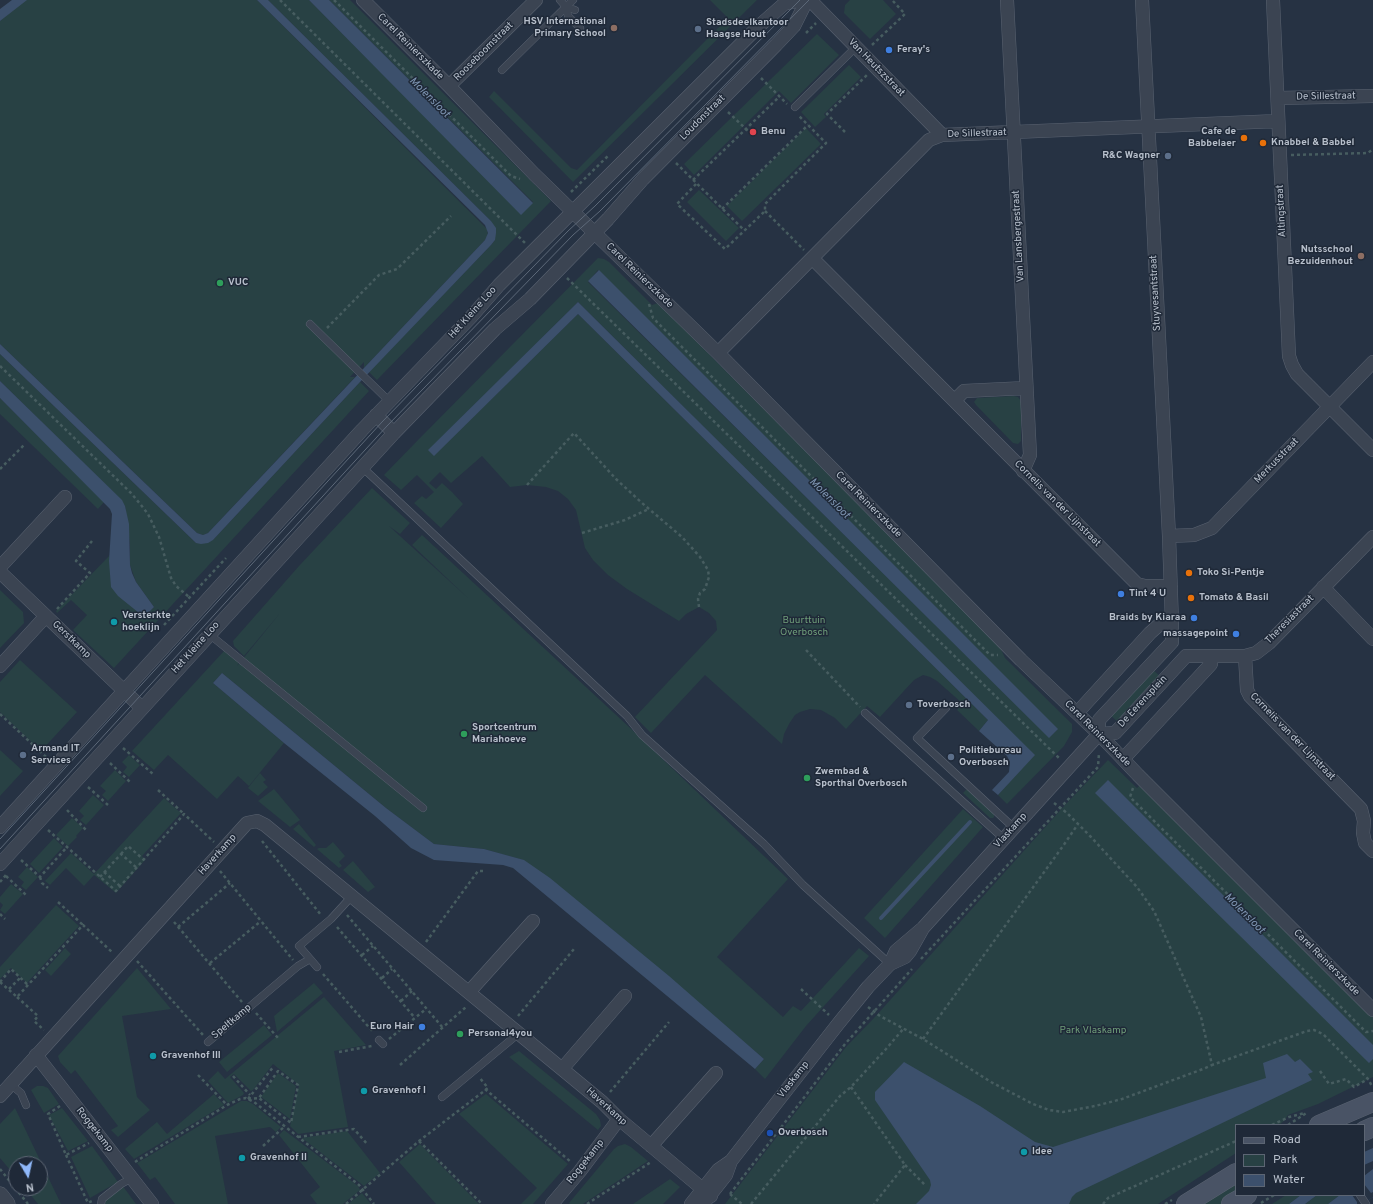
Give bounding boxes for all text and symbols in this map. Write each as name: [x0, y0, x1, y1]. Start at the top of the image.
street label: Carel Reinierszkade: [374, 11, 446, 83]
place label: HSV International Primary School: [524, 16, 606, 40]
place label: Stadsdeelkantoor Haagse Hout: [706, 17, 788, 40]
street label: Rooseboomstraat: [452, 20, 516, 84]
marker: HSV International Primary School: [609, 23, 619, 33]
marker: Stadsdeelkantoor Haagse Hout: [693, 24, 703, 34]
street label: Van Heutszstraat: [845, 36, 907, 100]
place label: Feray's: [897, 44, 930, 56]
marker: Feray's: [884, 45, 894, 55]
water label: Molensloot: [406, 75, 452, 121]
street label: De Sillestraat: [1296, 90, 1356, 104]
street label: Loudonstraat: [678, 93, 728, 143]
place label: Benu: [761, 126, 785, 138]
place label: Cafe de Babbelaer: [1188, 126, 1236, 150]
marker: Benu: [748, 127, 758, 137]
street label: De Sillestraat: [947, 127, 1007, 141]
marker: Cafe de Babbelaer: [1239, 133, 1249, 143]
place label: Knabbel & Babbel: [1271, 137, 1354, 149]
marker: Knabbel & Babbel: [1258, 138, 1268, 148]
place label: R&C Wagner: [1102, 150, 1160, 162]
marker: R&C Wagner: [1163, 151, 1173, 161]
street label: Altingstraat: [1275, 184, 1289, 238]
street label: Van Lansbergestraat: [1011, 190, 1027, 282]
street label: Carel Reinierszkade: [603, 241, 675, 311]
place label: Nutsschool Bezuidenhout: [1288, 244, 1353, 268]
marker: Nutsschool Bezuidenhout: [1356, 251, 1366, 261]
street label: Stuyvesantstraat: [1148, 255, 1164, 331]
place label: VUC: [228, 277, 248, 289]
marker: VUC: [215, 278, 225, 288]
street label: Het Kleine Loo: [446, 284, 500, 342]
street label: Merkusstraat: [1252, 436, 1302, 486]
street label: Cornelis van der Lijnstraat: [1011, 458, 1103, 550]
street label: Carel Reinierszkade: [832, 469, 904, 541]
water label: Molensloot: [806, 476, 852, 522]
place label: Toko Si-Pentje: [1197, 567, 1264, 579]
marker: Toko Si-Pentje: [1184, 568, 1194, 578]
place label: Tint 4 U: [1129, 588, 1166, 600]
marker: Tint 4 U: [1116, 589, 1126, 599]
place label: Tomato & Basil: [1199, 592, 1269, 604]
marker: Tomato & Basil: [1186, 593, 1196, 603]
street label: Theresiastraat: [1263, 593, 1317, 647]
place label: Versterkte hoeklijn: [122, 610, 171, 634]
place label: Braids by Kiaraa: [1109, 612, 1186, 624]
marker: Braids by Kiaraa: [1189, 613, 1199, 623]
park label: Buurttuin Overbosch: [780, 615, 828, 638]
marker: Versterkte hoeklijn: [109, 617, 119, 627]
street label: Gerstkamp: [49, 619, 93, 661]
street label: Het Kleine Loo: [169, 619, 223, 677]
place label: massagepoint: [1163, 628, 1228, 640]
marker: massagepoint: [1231, 629, 1241, 639]
street label: De Eerensplein: [1116, 673, 1170, 731]
street label: Cornelis van der Lijnstraat: [1247, 691, 1337, 783]
street label: Carel Reinierszkade: [1061, 698, 1133, 770]
place label: Toverbosch: [917, 699, 970, 711]
marker: Toverbosch: [904, 700, 914, 710]
place label: Sportcentrum Mariahoeve: [472, 722, 537, 746]
marker: Sportcentrum Mariahoeve: [459, 729, 469, 739]
place label: Armand IT Services: [31, 743, 80, 766]
place label: Politiebureau Overbosch: [959, 745, 1021, 768]
marker: Armand IT Services: [18, 750, 28, 760]
marker: Politiebureau Overbosch: [946, 752, 956, 762]
place label: Zwembad & Sporthal Overbosch: [815, 766, 907, 790]
marker: Zwembad & Sporthal Overbosch: [802, 773, 812, 783]
street label: Vlaskamp: [992, 811, 1030, 851]
street label: Haverkamp: [196, 832, 240, 878]
water label: Molensloot: [1221, 891, 1267, 937]
street label: Carel Reinierszkade: [1290, 927, 1362, 999]
street label: Speltkamp: [210, 1002, 254, 1042]
place label: Euro Hair: [370, 1021, 414, 1033]
marker: Euro Hair: [417, 1022, 427, 1032]
park label: Park Vlaskamp: [1060, 1025, 1126, 1037]
place label: Personal4you: [468, 1028, 532, 1040]
marker: Personal4you: [455, 1029, 465, 1039]
place label: Gravenhof III: [161, 1050, 221, 1062]
marker: Gravenhof III: [148, 1051, 158, 1061]
street label: Vlaskamp: [776, 1059, 812, 1101]
place label: Gravenhof I: [372, 1085, 426, 1097]
street label: Haverkamp: [583, 1085, 629, 1129]
marker: Gravenhof I: [359, 1086, 369, 1096]
street label: Roggekamp: [73, 1105, 115, 1155]
legend: [1235, 1124, 1365, 1196]
place label: Overbosch: [778, 1127, 828, 1139]
marker: Overbosch: [765, 1128, 775, 1138]
text: Road: [1273, 1132, 1301, 1148]
street label: Roggekamp: [565, 1137, 607, 1187]
place label: Idee: [1032, 1146, 1052, 1158]
marker: Idee: [1019, 1147, 1029, 1157]
place label: Gravenhof II: [250, 1152, 307, 1164]
text: Park: [1273, 1152, 1298, 1168]
marker: Gravenhof II: [237, 1153, 247, 1163]
north arrow: [8, 1156, 48, 1196]
text: Water: [1273, 1172, 1305, 1188]
text: N: [25, 1179, 35, 1194]

